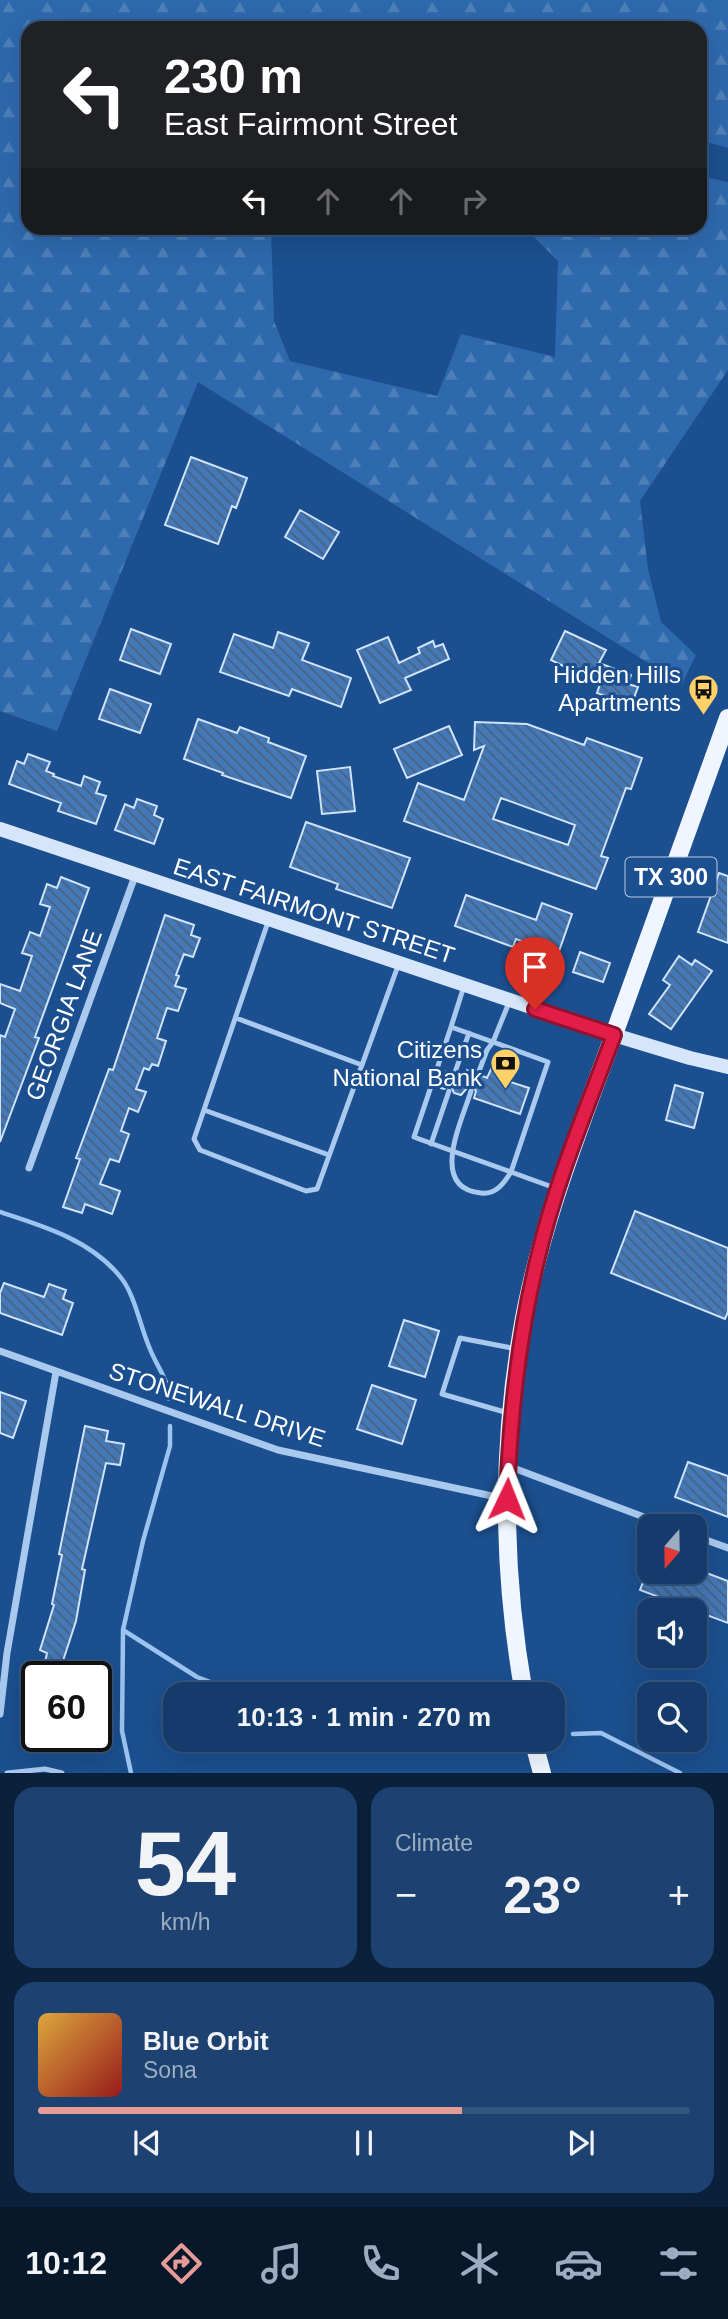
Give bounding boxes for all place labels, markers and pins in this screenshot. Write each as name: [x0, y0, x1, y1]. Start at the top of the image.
place label: Hidden Hills Apartments: [553, 661, 681, 716]
bus stop icon: Hidden Hills Apartments: [687, 672, 721, 716]
pin: [505, 937, 565, 1009]
place label: Citizens National Bank: [333, 1036, 483, 1091]
bank icon: Citizens National Bank: [488, 1047, 522, 1091]

